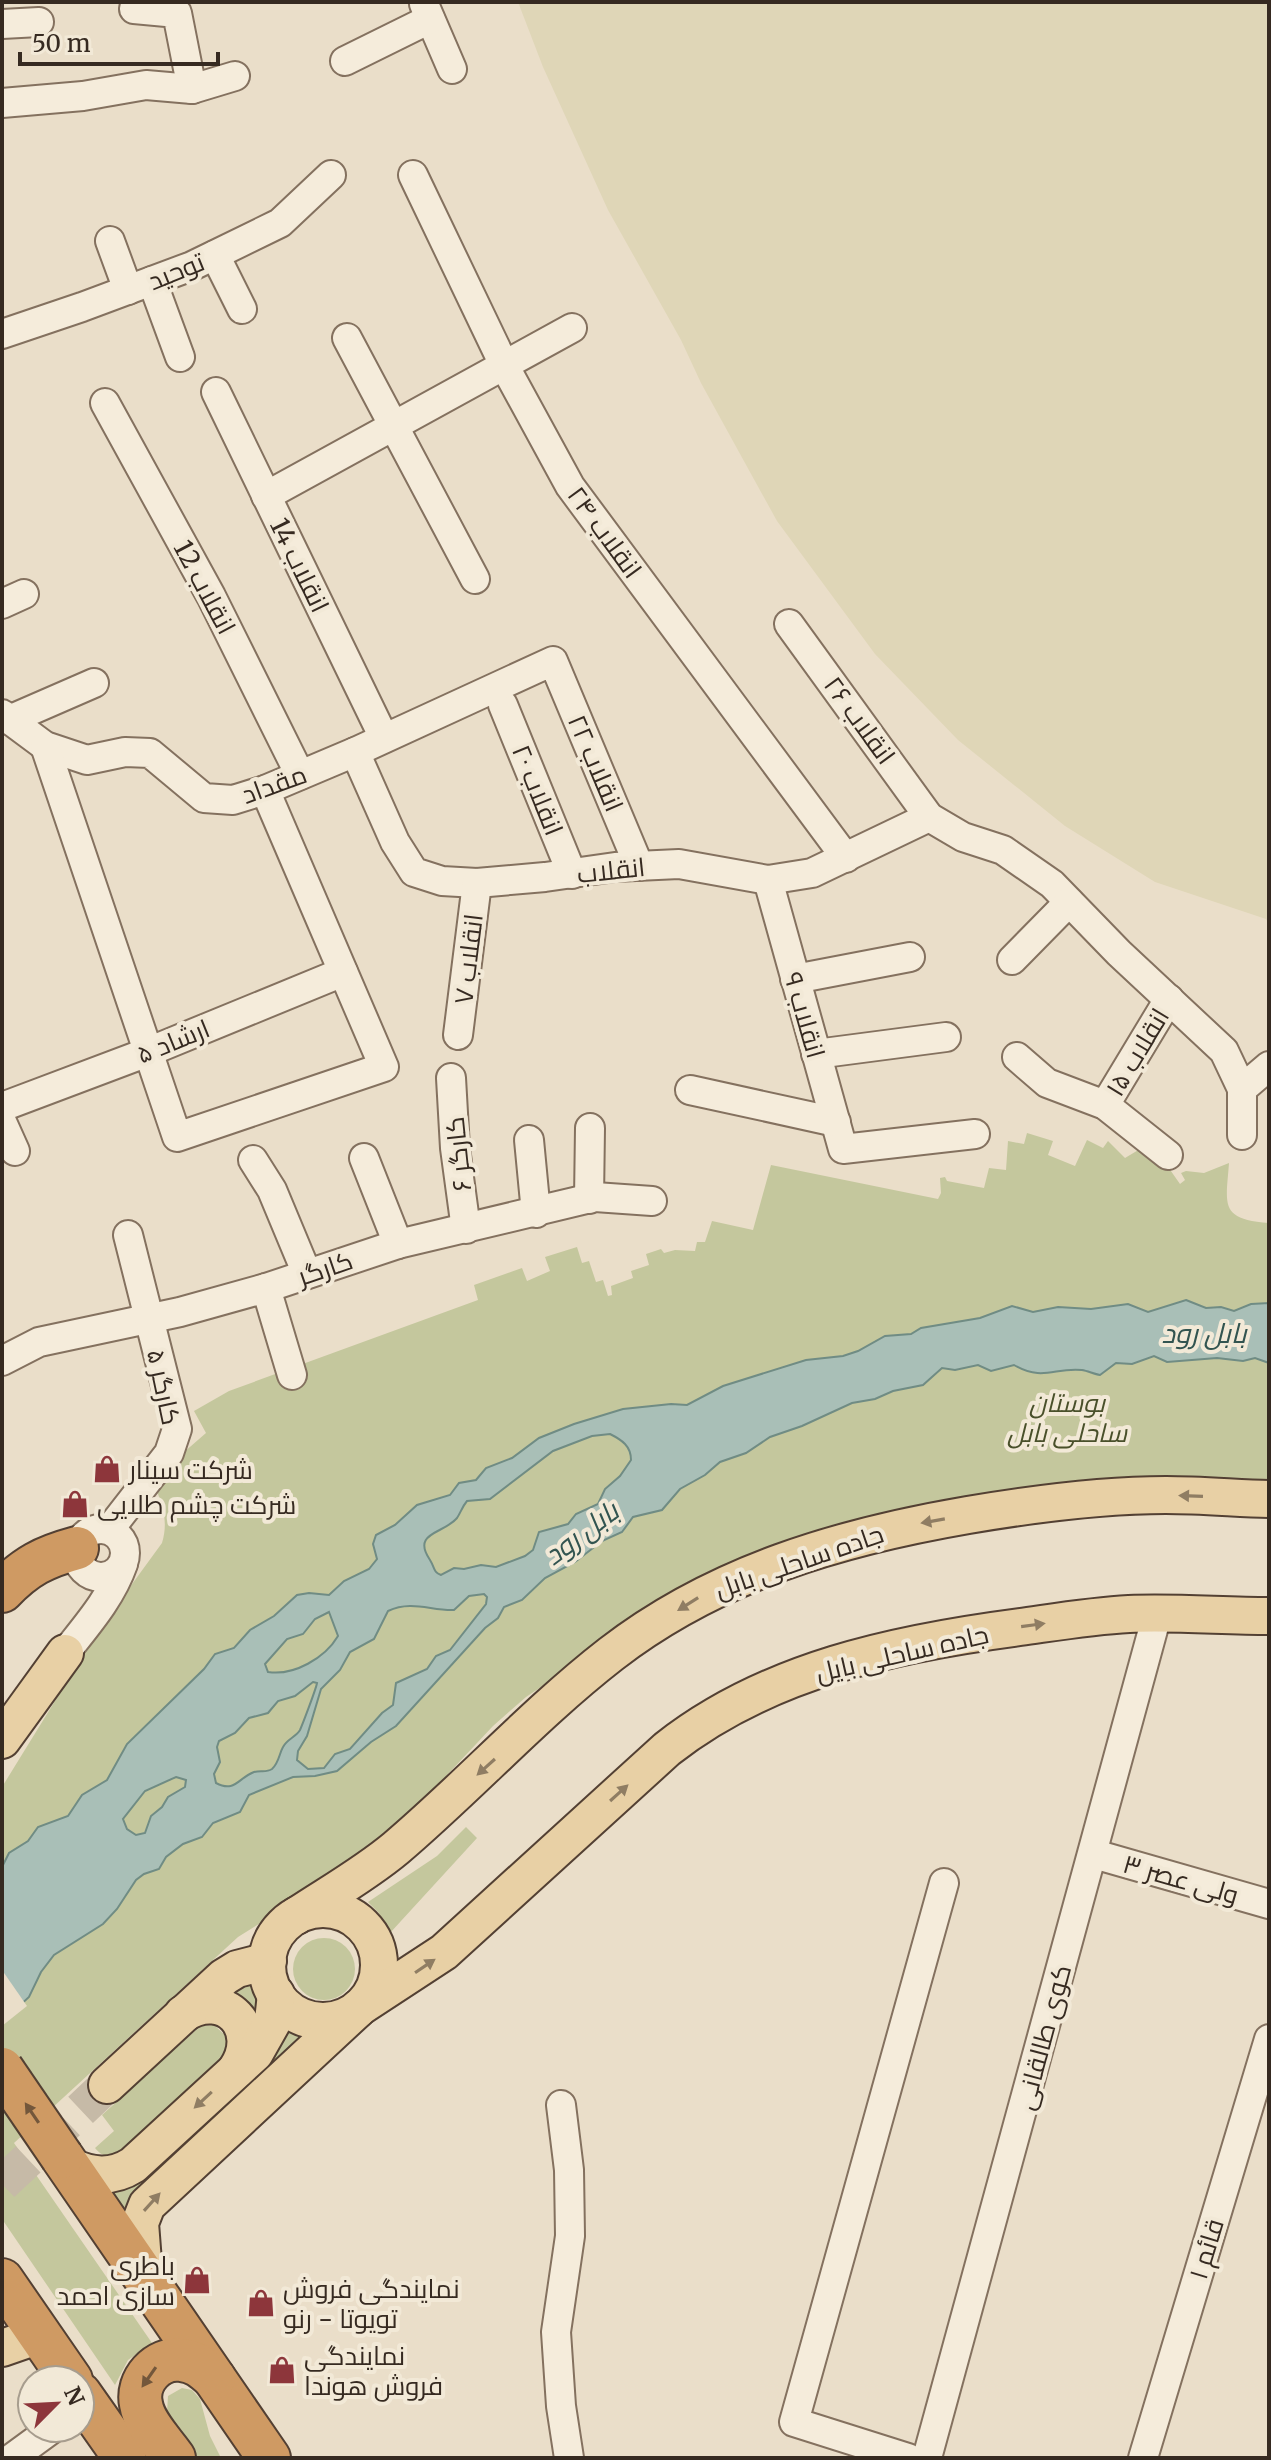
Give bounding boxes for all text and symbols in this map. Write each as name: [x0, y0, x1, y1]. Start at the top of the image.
scale bar: [20, 16, 218, 66]
text: 50 m: [32, 28, 91, 59]
street label: توحید: [143, 245, 209, 297]
street label: انقلاب ۲۴: [561, 480, 649, 584]
street label: انقلاب 14: [263, 512, 337, 618]
street label: انقلاب 12: [167, 534, 243, 640]
street label: انقلاب ۲۶: [817, 670, 903, 770]
street label: انقلاب ۲۲: [561, 710, 631, 816]
street label: انقلاب ۲۰: [505, 740, 571, 840]
street label: مقداد: [237, 757, 311, 811]
street label: انقلاب: [575, 850, 647, 890]
street label: انقلاب ۷: [446, 912, 490, 1006]
street label: انقلاب ۹: [777, 968, 833, 1062]
street label: انقلاب ۱۵: [1098, 1002, 1176, 1102]
street label: ارشاد ۵: [132, 1011, 214, 1071]
street label: کارگر ۶: [438, 1115, 478, 1193]
street label: کارگر: [291, 1243, 357, 1293]
water label: بابل رود: [1161, 1315, 1248, 1351]
street label: کارگر ۵: [140, 1346, 188, 1428]
park label: بوستان ساحلی بابل: [1007, 1386, 1127, 1449]
place label: شرکت سینار: [127, 1453, 253, 1486]
shop icon: شرکت سینار: [92, 1454, 122, 1484]
place label: شرکت چشم طلایی: [97, 1488, 296, 1523]
shop icon: شرکت چشم طلایی: [60, 1489, 90, 1519]
one-way arrow: [1178, 1490, 1203, 1503]
water label: بابل رود: [536, 1492, 627, 1573]
one-way arrow: [920, 1515, 945, 1527]
street label: جاده ساحلی بابل: [710, 1517, 888, 1605]
one-way arrow: [677, 1596, 699, 1610]
street label: جاده ساحلی بایل: [812, 1617, 992, 1689]
one-way arrow: [1021, 1618, 1046, 1631]
one-way arrow: [477, 1757, 496, 1775]
one-way arrow: [610, 1784, 629, 1802]
street label: ولی عصر ۳: [1119, 1847, 1243, 1911]
one-way arrow: [415, 1958, 436, 1973]
street label: کوی طالقانی: [1008, 1961, 1078, 2113]
one-way arrow: [194, 2091, 213, 2109]
one-way arrow: [25, 2102, 40, 2123]
one-way arrow: [143, 2193, 161, 2212]
street label: قائم ۱: [1181, 2215, 1233, 2284]
place label: باطری سازی احمد: [57, 2249, 175, 2312]
shop icon: باطری سازی احمد: [182, 2265, 212, 2295]
place label: نمایندگی فروش تویوتا - رنو: [283, 2272, 460, 2335]
shop icon: نمایندگی فروش تویوتا - رنو: [246, 2288, 276, 2318]
place label: نمایندگی فروش هوندا: [304, 2339, 443, 2402]
shop icon: نمایندگی فروش هوندا: [267, 2355, 297, 2385]
north arrow: [16, 2364, 96, 2444]
one-way arrow: [142, 2367, 157, 2388]
text: N: [58, 2382, 91, 2410]

